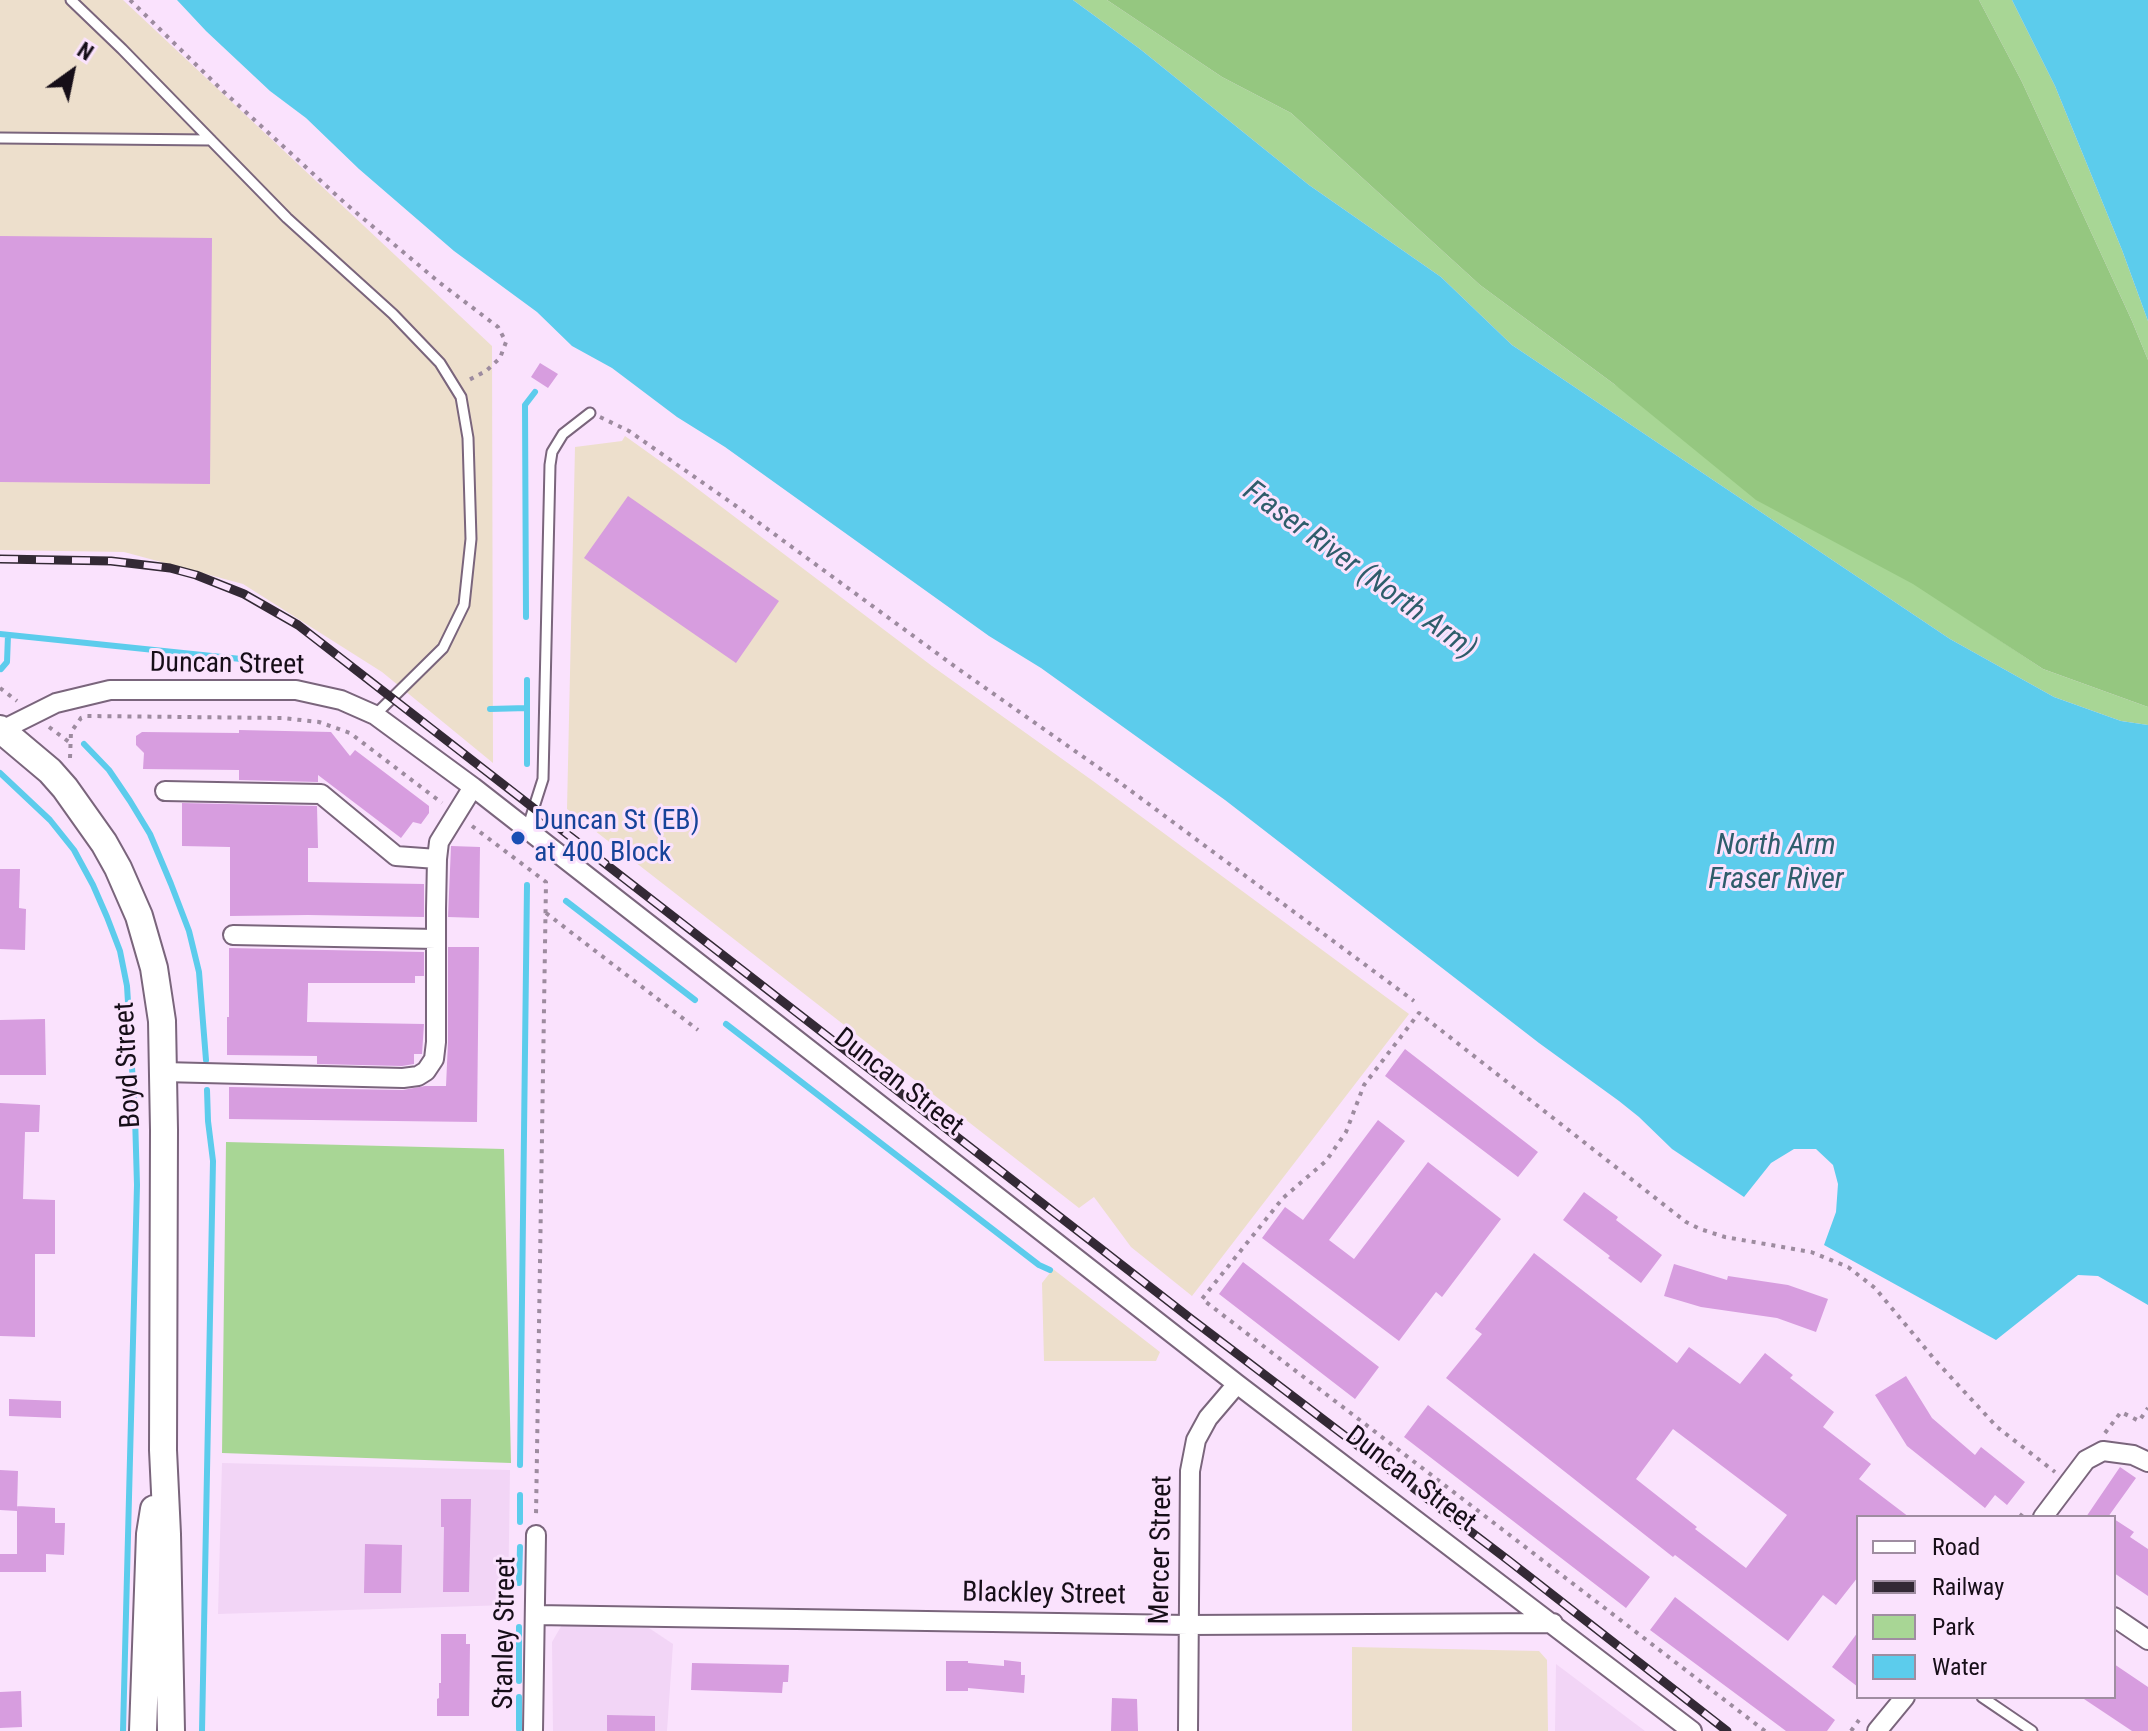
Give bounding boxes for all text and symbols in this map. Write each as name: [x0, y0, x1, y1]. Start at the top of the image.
north arrow: [32, 32, 112, 112]
text: N: [73, 37, 98, 66]
water label: Fraser River (North Arm): [1235, 474, 1483, 668]
street label: Duncan Street: [149, 647, 305, 683]
place label: Duncan St (EB) at 400 Block: [534, 805, 700, 871]
water label: North Arm Fraser River: [1708, 828, 1844, 898]
marker: Duncan St (EB) at 400 Block: [509, 829, 527, 847]
street label: Boyd Street: [109, 1001, 149, 1129]
street label: Duncan Street: [827, 1022, 969, 1144]
street label: Duncan Street: [1338, 1420, 1482, 1540]
street label: Mercer Street: [1144, 1475, 1180, 1625]
legend: [1856, 1515, 2116, 1699]
text: Road: [1932, 1533, 1980, 1561]
street label: Stanley Street: [488, 1556, 524, 1710]
text: Railway: [1932, 1573, 2004, 1601]
street label: Blackley Street: [962, 1577, 1126, 1613]
text: Park: [1932, 1613, 1975, 1641]
text: Water: [1932, 1653, 1987, 1681]

